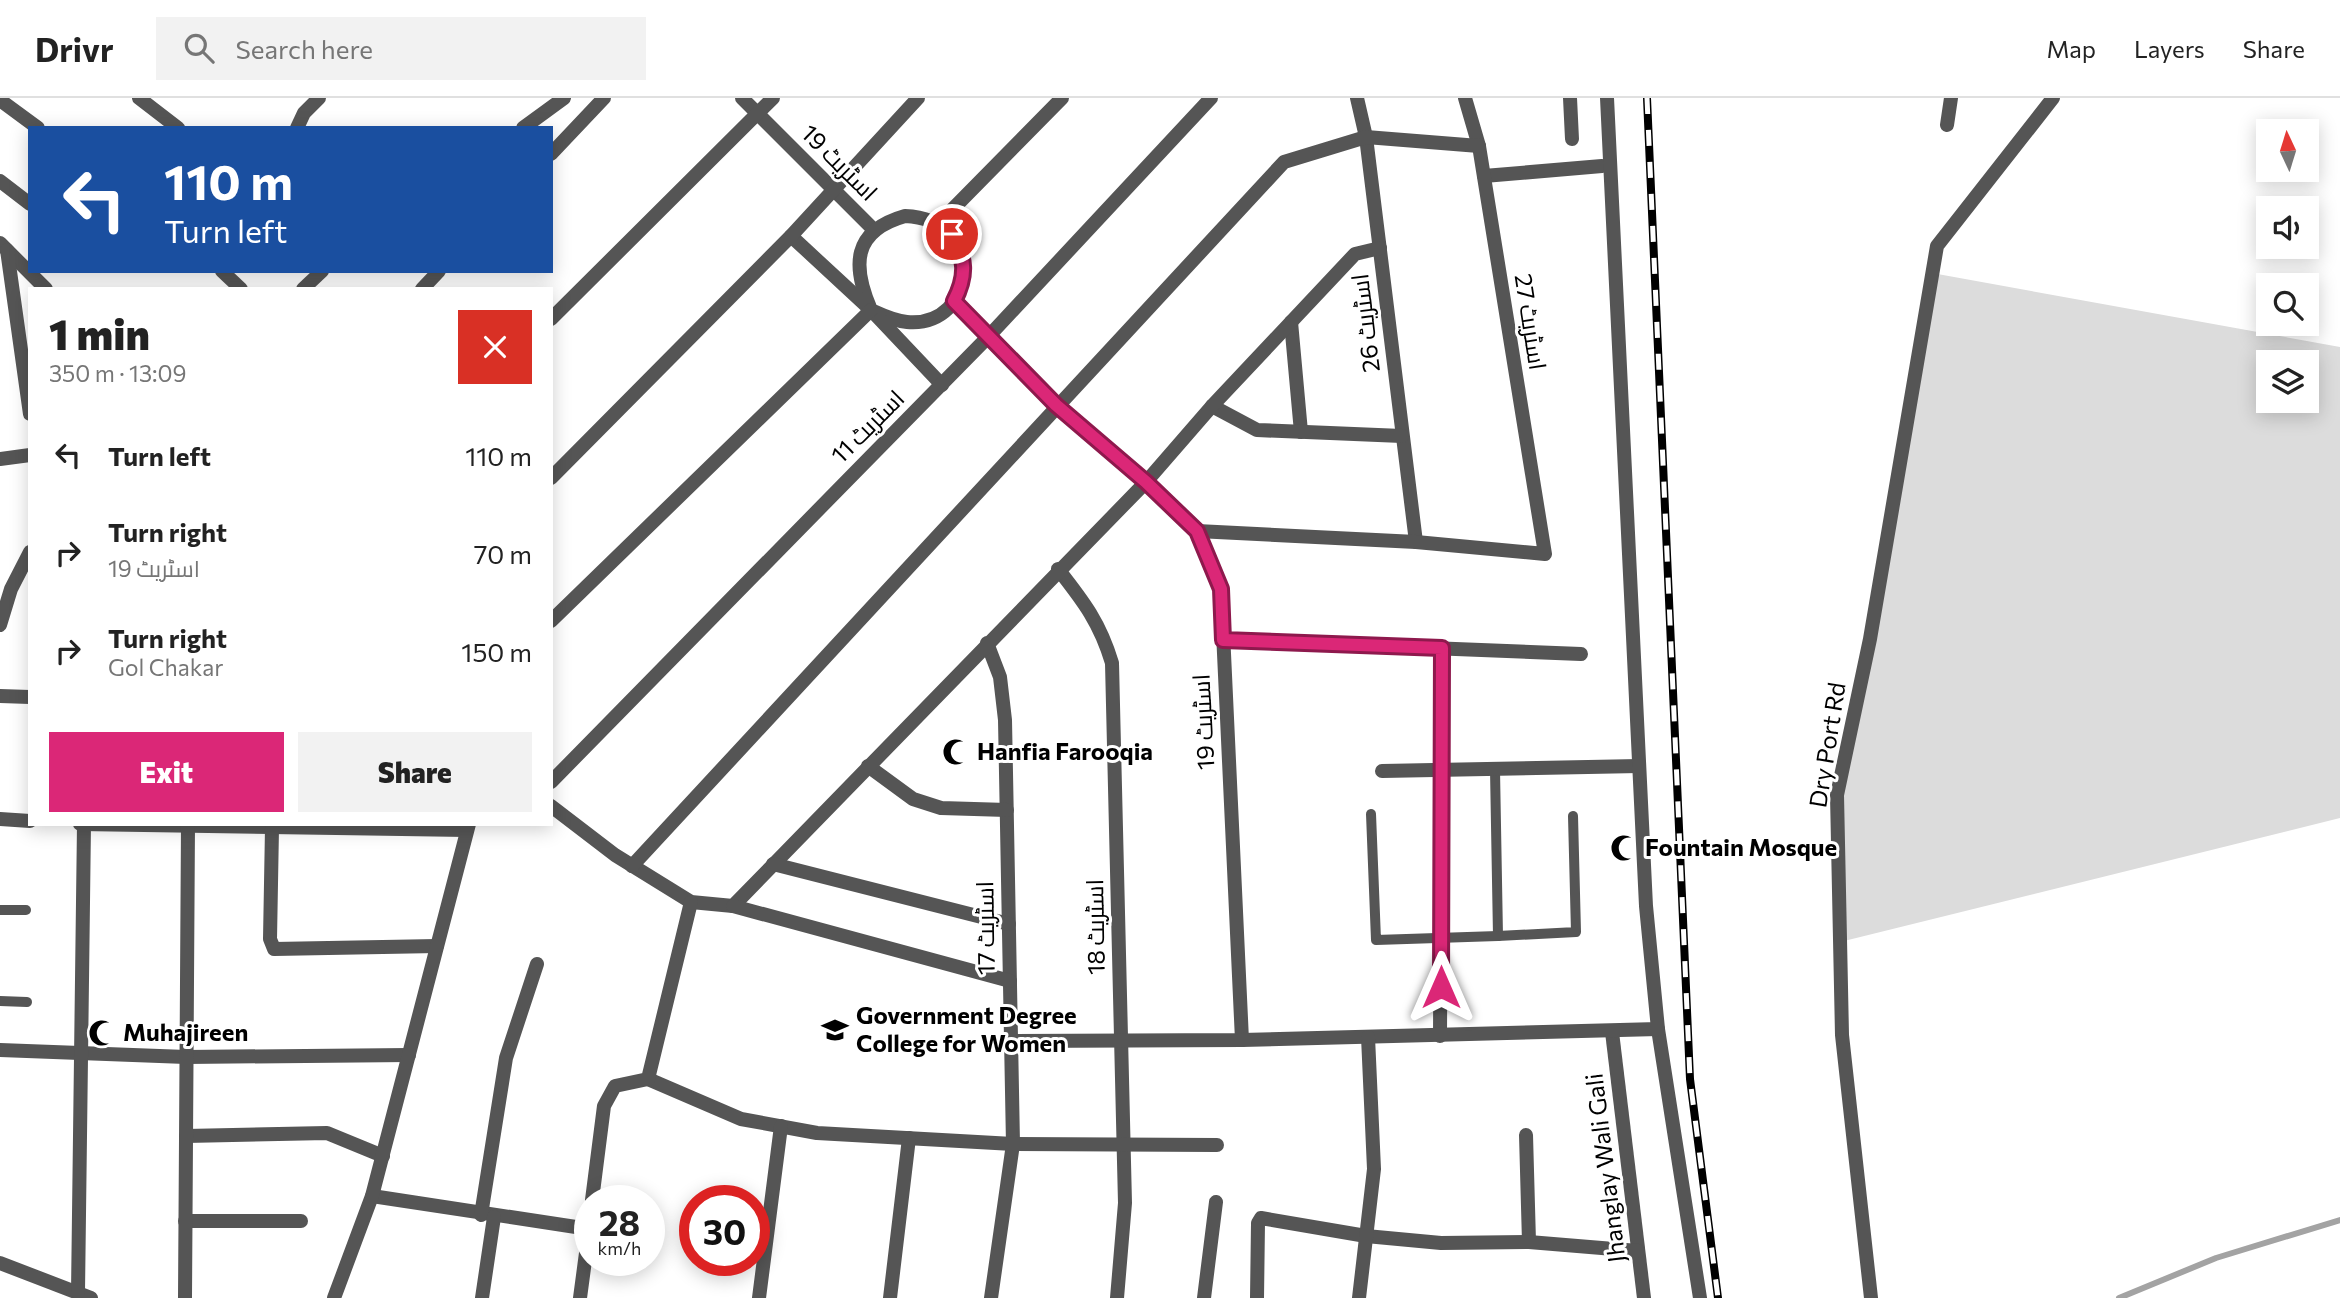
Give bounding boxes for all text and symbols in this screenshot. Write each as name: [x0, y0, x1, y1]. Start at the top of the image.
search box: [156, 17, 646, 80]
text: Drivr: [35, 28, 114, 69]
icon: search: [180, 29, 218, 67]
text: Search here: [236, 33, 373, 64]
text: Map: [2047, 34, 2096, 63]
text: Layers: [2134, 34, 2205, 63]
text: Share: [2243, 34, 2305, 63]
street label: اسٹریٹ 19: [796, 118, 884, 206]
north arrow: [2256, 119, 2319, 182]
map controls: [2256, 119, 2319, 413]
text: 110 m: [164, 150, 293, 210]
icon: left: [49, 154, 140, 245]
button: sound: [2256, 196, 2319, 259]
pin: [922, 204, 982, 264]
text: Turn left: [164, 210, 288, 250]
icon: arrive: [933, 215, 971, 253]
street label: اسٹریٹ 26: [1344, 272, 1385, 374]
street label: اسٹریٹ 27: [1510, 272, 1553, 372]
button: search: [2256, 273, 2319, 336]
text: 1 min: [49, 307, 150, 359]
button: close: [458, 310, 532, 384]
button: layers: [2256, 350, 2319, 413]
text: 350 m · 13:09: [49, 359, 186, 387]
street label: اسٹریٹ 11: [824, 383, 910, 469]
icon: left: [49, 436, 87, 474]
text: Turn left: [108, 440, 211, 471]
text: 110 m: [465, 440, 532, 471]
text: Turn right: [108, 516, 227, 547]
icon: right: [49, 534, 87, 572]
text: 70 m: [474, 538, 532, 569]
text: اسٹریٹ 19: [108, 554, 200, 582]
text: Turn right: [108, 622, 227, 653]
icon: right: [49, 632, 87, 670]
text: 150 m: [461, 636, 532, 667]
text: Gol Chakar: [108, 653, 224, 681]
street label: اسٹریٹ 19: [1186, 673, 1219, 771]
street label: Dry Port Rd: [1802, 680, 1851, 809]
button: Exit: [49, 732, 284, 812]
button: Share: [298, 732, 532, 812]
place label: Hanfia Farooqia: [977, 736, 1153, 765]
mosque icon: Hanfia Farooqia: [941, 737, 971, 767]
place label: Fountain Mosque: [1645, 832, 1837, 861]
mosque icon: Fountain Mosque: [1609, 833, 1639, 863]
street label: اسٹریٹ 18: [1079, 879, 1110, 975]
street label: اسٹریٹ 17: [969, 881, 1000, 975]
position arrow: [1404, 950, 1478, 1024]
place label: Government Degree College for Women: [856, 1000, 1077, 1057]
school or university icon: Government Degree College for Women: [820, 1015, 850, 1045]
place label: Muhajireen: [123, 1017, 248, 1046]
mosque icon: Muhajireen: [87, 1018, 117, 1048]
street label: Jhanglay Wali Gali: [1579, 1072, 1631, 1264]
speed limit sign: 30: [679, 1185, 770, 1276]
text: 28: [599, 1200, 640, 1243]
text: km/h: [598, 1237, 641, 1259]

